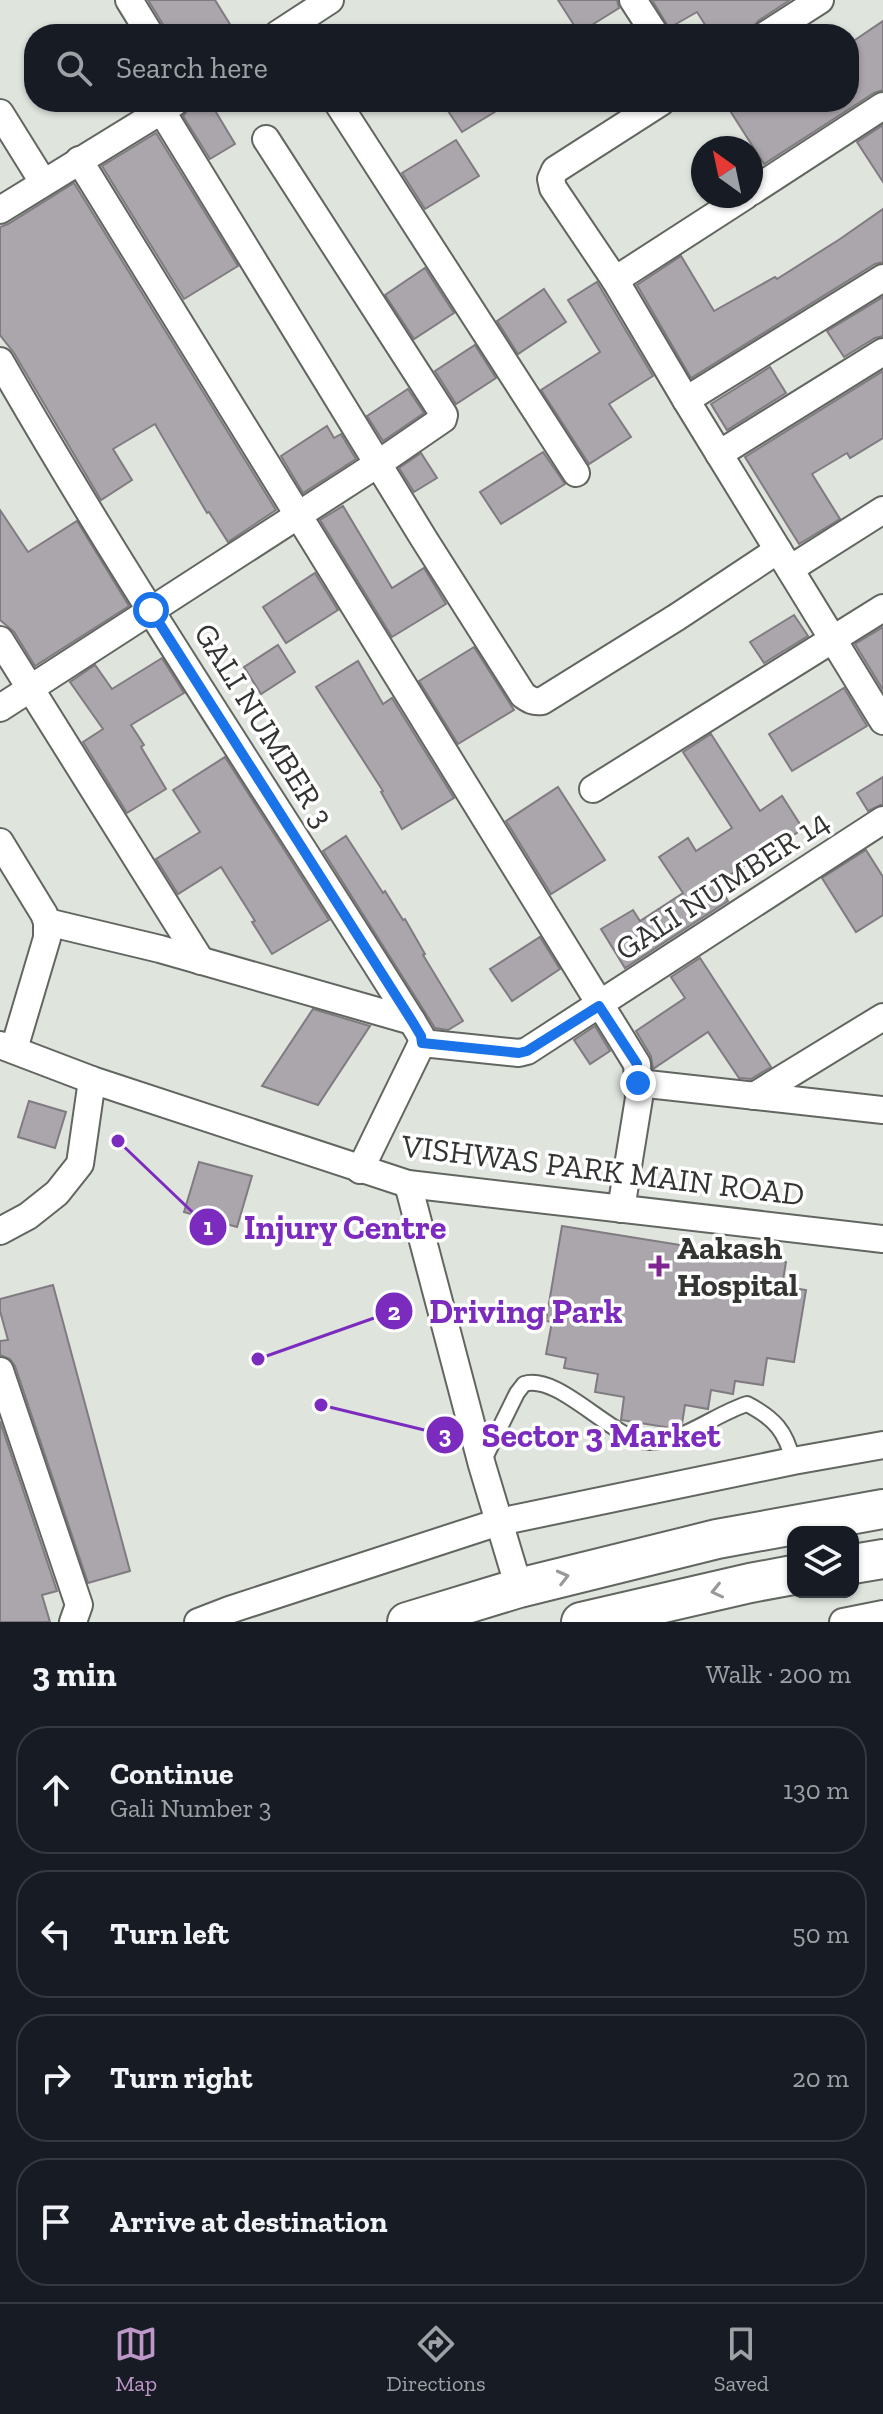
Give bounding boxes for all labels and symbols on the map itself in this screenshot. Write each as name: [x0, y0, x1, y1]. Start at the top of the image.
north arrow: [691, 136, 763, 208]
route start: [133, 592, 169, 628]
street label: GALI NUMBER 3: [186, 616, 342, 834]
street label: GALI NUMBER 14: [608, 802, 836, 968]
route end: [620, 1065, 656, 1101]
street label: VISHWAS PARK MAIN ROAD: [399, 1126, 806, 1214]
callout: Injury Centre: [188, 1198, 463, 1256]
text: Injury Centre: [244, 1207, 446, 1248]
text: 1: [203, 1212, 213, 1241]
place label: Aakash Hospital: [677, 1229, 798, 1304]
marker: Aakash Hospital: [648, 1255, 670, 1277]
callout: Driving Park: [374, 1282, 639, 1340]
text: Driving Park: [429, 1291, 623, 1332]
text: 2: [388, 1297, 401, 1326]
callout: Sector 3 Market: [425, 1406, 737, 1464]
text: Sector 3 Market: [482, 1415, 721, 1456]
text: 3: [439, 1420, 452, 1449]
one-way arrow: [555, 1569, 569, 1586]
one-way arrow: [710, 1581, 724, 1598]

